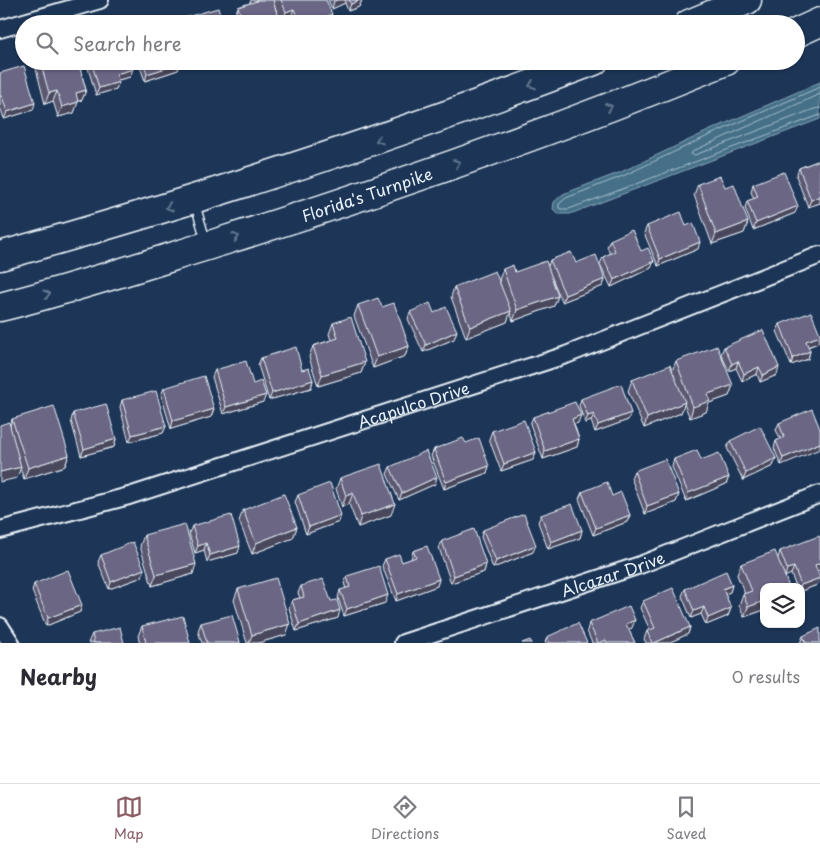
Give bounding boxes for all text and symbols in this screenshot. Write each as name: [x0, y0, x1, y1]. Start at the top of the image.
search box: [15, 15, 805, 70]
icon: search: [33, 29, 61, 57]
text: Search here: [73, 29, 182, 57]
one-way arrow: [528, 79, 537, 89]
one-way arrow: [604, 103, 613, 113]
one-way arrow: [375, 134, 384, 144]
one-way arrow: [452, 159, 460, 169]
street label: Florida's Turnpike: [298, 161, 436, 227]
one-way arrow: [165, 202, 173, 212]
one-way arrow: [231, 232, 240, 242]
one-way arrow: [43, 289, 51, 300]
street label: Acapulco Drive: [354, 375, 472, 434]
street label: Alcazar Drive: [558, 544, 668, 602]
map controls: [760, 583, 805, 628]
button: layers: [760, 583, 805, 628]
text: Nearby: [20, 660, 97, 692]
text: 0 results: [732, 664, 800, 688]
tab: Map: [114, 793, 144, 844]
tab: Directions: [371, 793, 439, 844]
tab: Saved: [667, 793, 706, 844]

